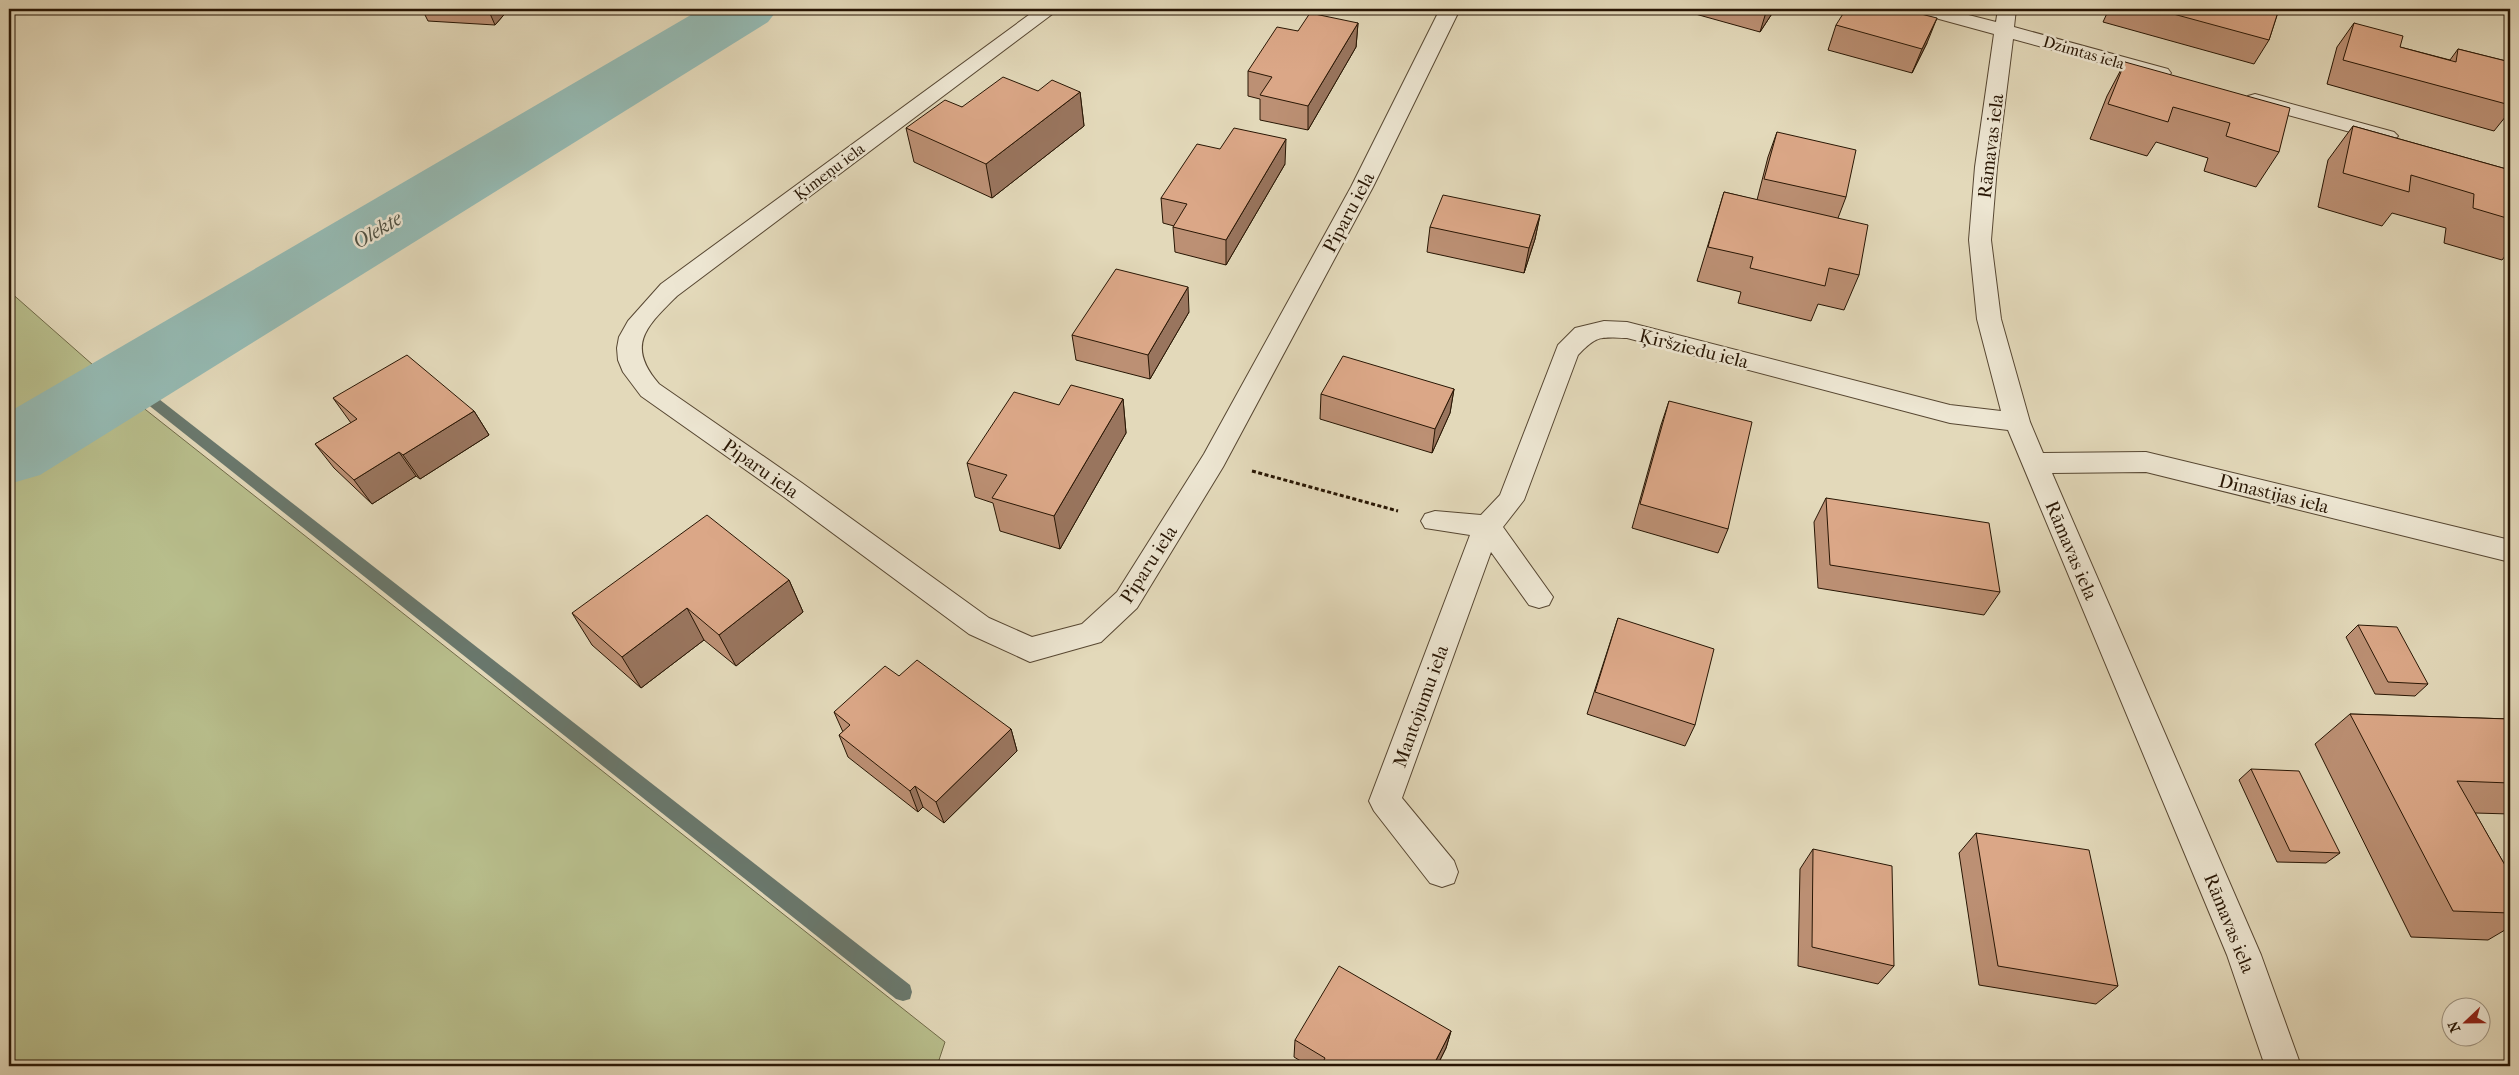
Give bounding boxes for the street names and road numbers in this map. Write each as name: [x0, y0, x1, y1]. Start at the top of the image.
street label: Dzimtas iela: [2041, 32, 2127, 73]
street label: Rāmavas iela: [1974, 92, 2008, 200]
street label: Ķimeņu iela: [790, 138, 869, 204]
street label: Piparu iela: [1319, 168, 1379, 256]
street label: Ķiršziedu iela: [1637, 325, 1751, 373]
street label: Piparu iela: [718, 435, 803, 503]
street label: Dinastijas iela: [2216, 470, 2331, 518]
street label: Rāmavas iela: [2040, 498, 2102, 603]
street label: Piparu iela: [1116, 521, 1182, 607]
street label: Mantojumu iela: [1389, 642, 1453, 770]
street label: Rāmavas iela: [2199, 871, 2259, 976]

